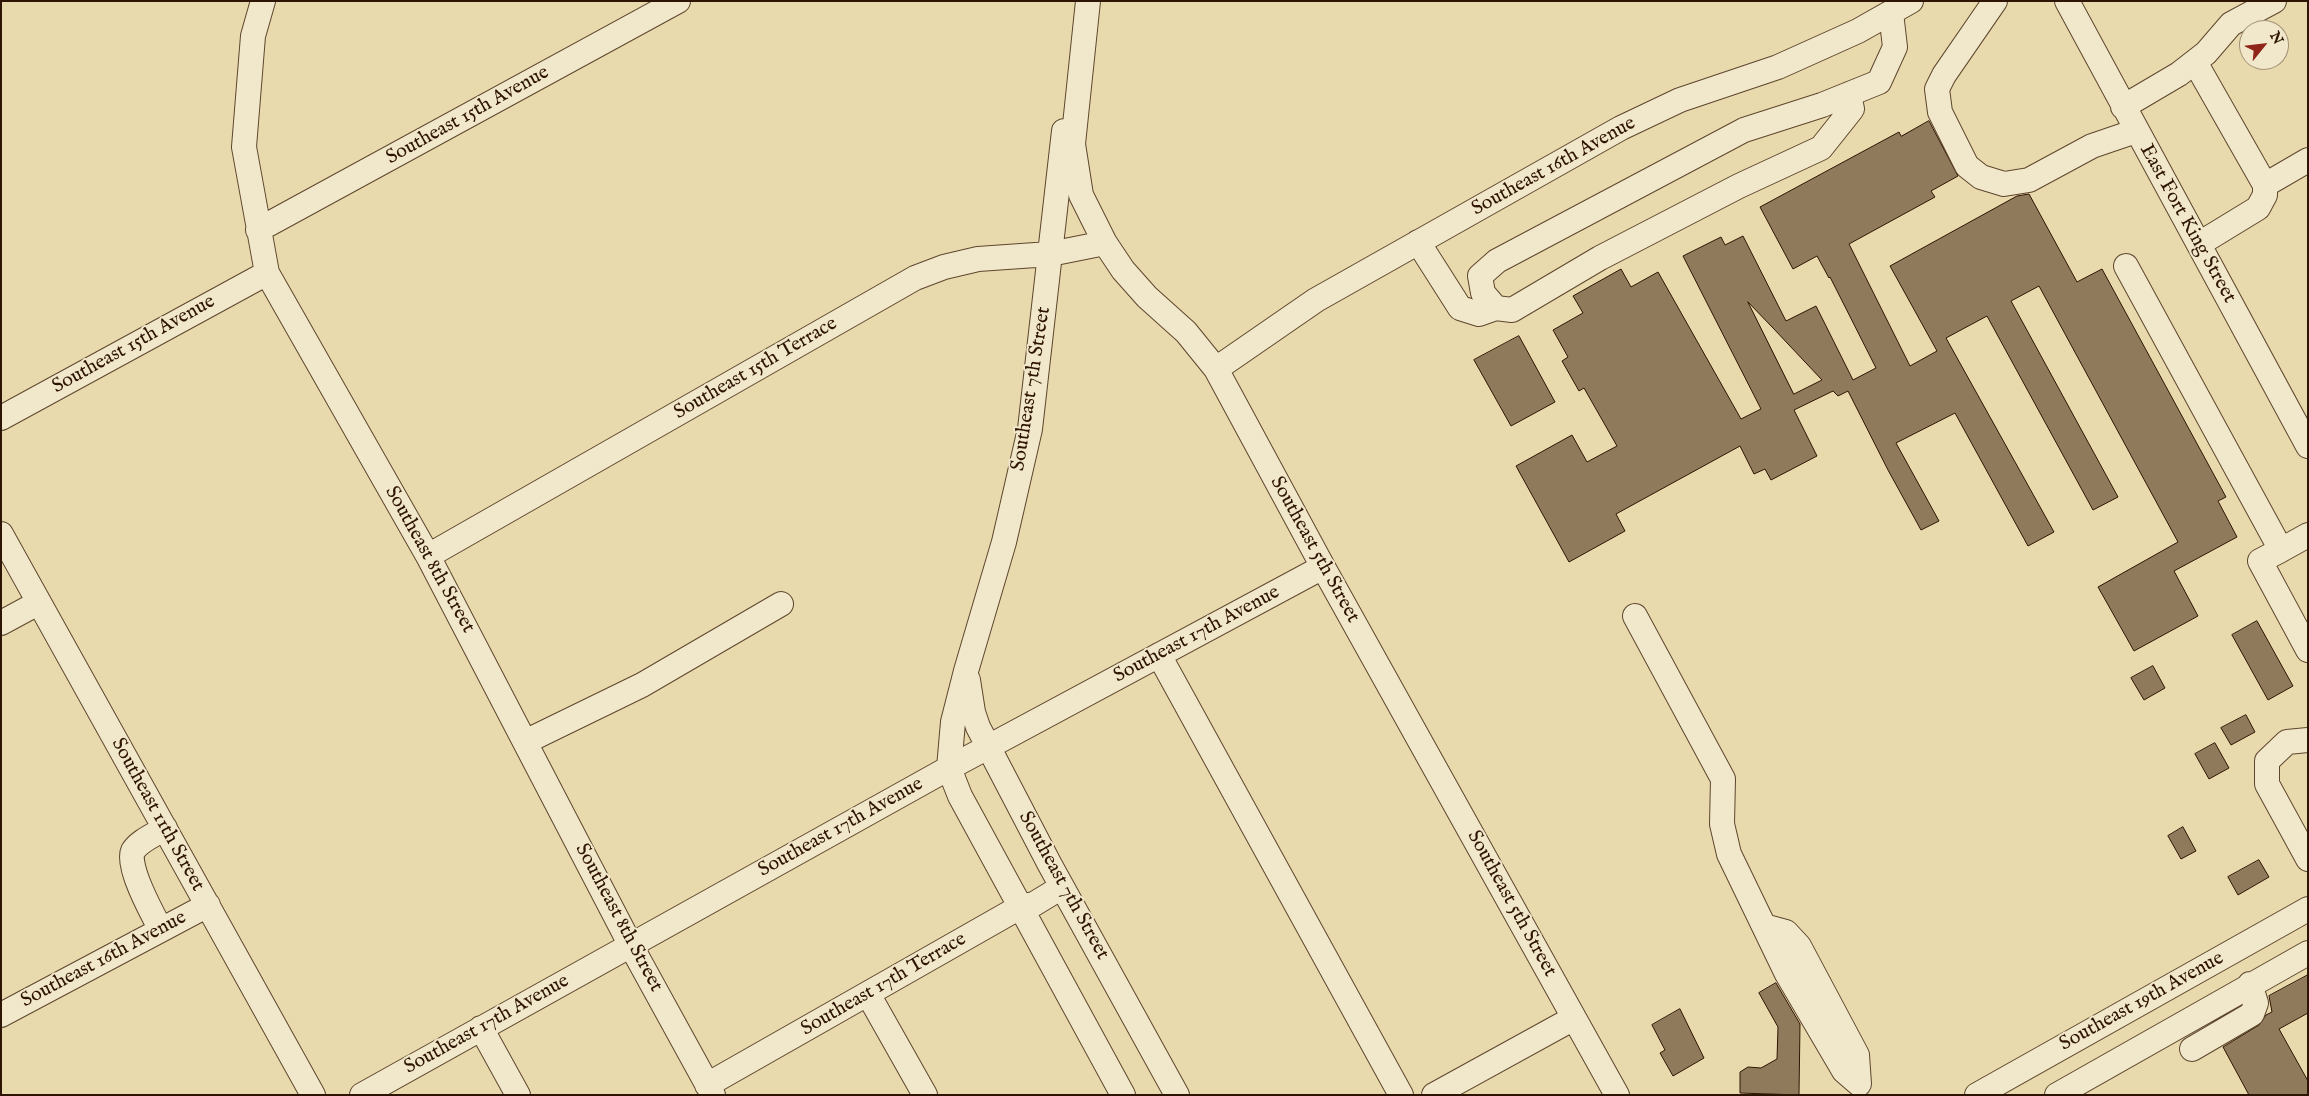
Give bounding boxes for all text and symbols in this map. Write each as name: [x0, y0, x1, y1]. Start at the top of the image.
north arrow: [2239, 20, 2289, 70]
text: N: [2265, 29, 2287, 48]
street label: Southeast 15th Avenue: [382, 61, 554, 171]
street label: Southeast 16th Avenue: [1468, 112, 1640, 222]
street label: East Fort King Street: [2133, 140, 2241, 308]
street label: Southeast 15th Avenue: [48, 290, 220, 400]
street label: Southeast 7th Street: [1007, 305, 1057, 473]
street label: Southeast 15th Terrace: [670, 312, 842, 426]
street label: Southeast 5th Street: [1264, 473, 1364, 627]
street label: Southeast 8th Street: [379, 482, 479, 638]
street label: Southeast 17th Avenue: [1110, 581, 1284, 689]
street label: Southeast 11th Street: [105, 734, 209, 896]
street label: Southeast 17th Avenue: [754, 773, 928, 883]
street label: Southeast 7th Street: [1012, 808, 1114, 964]
street label: Southeast 5th Street: [1461, 827, 1561, 981]
street label: Southeast 8th Street: [569, 840, 667, 996]
street label: Southeast 16th Avenue: [17, 906, 191, 1014]
street label: Southeast 17th Terrace: [797, 928, 971, 1042]
street label: Southeast 19th Avenue: [2056, 947, 2228, 1057]
street label: Southeast 17th Avenue: [400, 970, 574, 1080]

